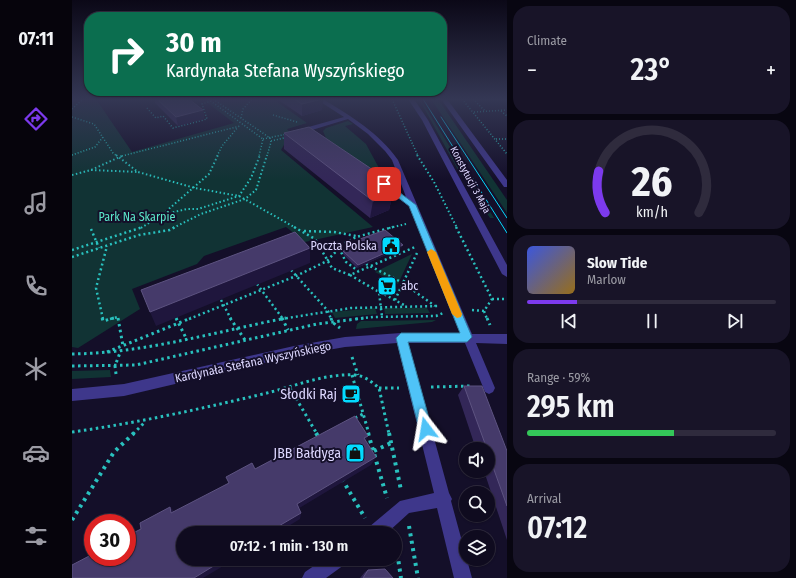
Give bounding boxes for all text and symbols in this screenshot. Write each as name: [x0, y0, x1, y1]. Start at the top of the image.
text: 30 m: [166, 26, 222, 59]
text: 07:11: [18, 28, 54, 50]
icon: right: [100, 28, 152, 80]
text: Climate: [527, 33, 567, 48]
text: 23°: [631, 52, 672, 88]
text: −: [527, 57, 537, 84]
text: +: [766, 57, 776, 84]
text: Kardynała Stefana Wyszyńskiego: [166, 60, 405, 82]
icon: directions: [22, 105, 50, 133]
street label: Konstytucji 3 Maja: [447, 145, 493, 216]
text: 26: [630, 156, 672, 206]
pin: [367, 167, 401, 201]
icon: arrive: [373, 173, 395, 195]
icon: music: [22, 189, 50, 217]
text: km/h: [636, 203, 667, 220]
park label: Park Na Skarpie: [99, 210, 176, 224]
public building icon: Poczta Polska: [380, 235, 402, 257]
place label: Poczta Polska: [311, 239, 377, 253]
text: Slow Tide: [587, 254, 647, 272]
icon: phone: [22, 272, 50, 300]
text: Marlow: [587, 272, 626, 287]
supermarket icon: abc: [376, 275, 398, 297]
place label: abc: [401, 279, 418, 293]
icon: previous: [558, 310, 580, 332]
icon: pause: [641, 310, 663, 332]
icon: next: [724, 310, 746, 332]
street label: Kardynała Stefana Wyszyńskiego: [174, 339, 332, 385]
icon: climate: [22, 355, 50, 383]
text: Range · 59%: [527, 370, 590, 385]
cafe icon: Słodki Raj: [340, 383, 362, 405]
place label: Słodki Raj: [280, 386, 337, 403]
text: 295 km: [527, 389, 615, 425]
position arrow: [405, 408, 447, 450]
icon: car: [22, 439, 50, 467]
shop icon: JBB Bałdyga: [344, 442, 366, 464]
map controls: [459, 442, 495, 566]
button: sound: [459, 442, 495, 478]
place label: JBB Bałdyga: [273, 445, 341, 462]
button: search: [459, 486, 495, 522]
text: Arrival: [527, 491, 561, 506]
text: 07:12: [527, 510, 587, 546]
speed limit sign: 30: [84, 514, 136, 566]
icon: filters: [22, 522, 50, 550]
button: layers: [459, 530, 495, 566]
text: 07:12 · 1 min · 130 m: [230, 537, 348, 555]

